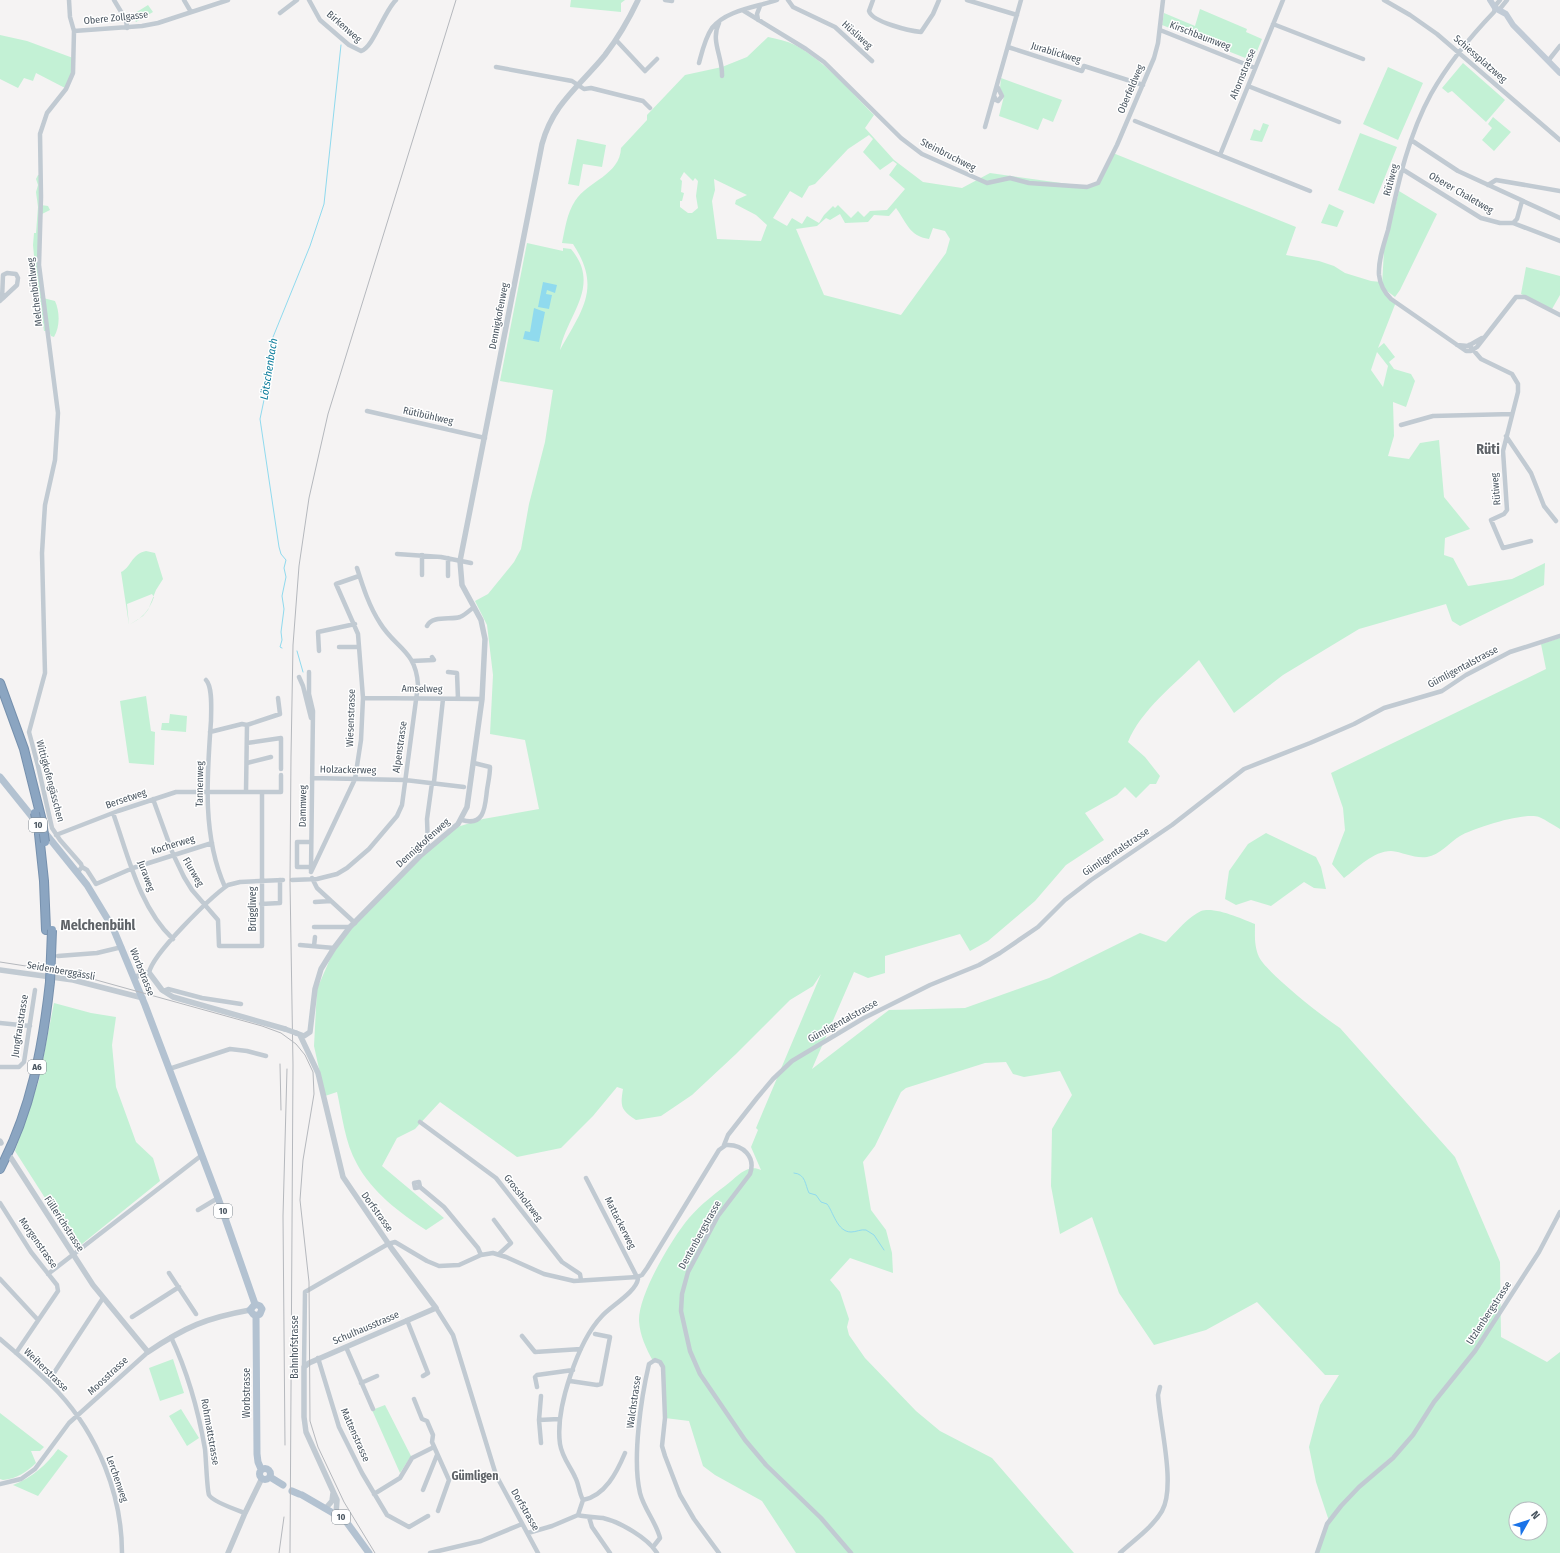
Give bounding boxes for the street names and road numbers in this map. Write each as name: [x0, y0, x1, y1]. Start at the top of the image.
street label: Obere Zollgasse: [83, 9, 149, 27]
street label: Birkenweg: [324, 9, 364, 46]
street label: Hüsliweg: [839, 18, 875, 52]
street label: Kirschbaumweg: [1168, 19, 1232, 53]
street label: Schiessplatzweg: [1451, 33, 1509, 86]
street label: Jurablickweg: [1030, 40, 1083, 66]
street label: Ahornstrasse: [1227, 47, 1259, 101]
street label: Oberfeldweg: [1115, 62, 1147, 115]
street label: Steinbruchweg: [918, 136, 978, 174]
street label: Rütiweg: [1381, 162, 1401, 197]
street label: Oberer Chaletweg: [1427, 170, 1496, 216]
street label: Melchenbühlweg: [25, 257, 45, 327]
street label: Dennigkofenweg: [487, 281, 511, 350]
street label: Rütibühlweg: [402, 404, 455, 428]
street label: Rütiweg: [1489, 472, 1503, 506]
street label: Gümligentalstrasse: [1426, 643, 1500, 691]
street label: Amselweg: [401, 683, 443, 695]
street label: Wiesenstrasse: [344, 689, 358, 747]
street label: Alpenstrasse: [390, 720, 410, 774]
street label: Wittigkofengässchen: [33, 739, 67, 823]
street label: Tannenweg: [194, 761, 206, 807]
street label: Holzackerweg: [320, 764, 377, 776]
street label: Dammweg: [297, 785, 309, 827]
street label: Bersetweg: [104, 786, 148, 812]
street label: Dennigkofenweg: [394, 816, 452, 870]
road number: 10: [29, 818, 47, 832]
street label: Gümligentalstrasse: [1080, 825, 1152, 879]
street label: Kocherweg: [150, 833, 196, 857]
street label: Flurweg: [180, 855, 206, 889]
street label: Juraweg: [135, 859, 157, 893]
street label: Brüggliweg: [247, 886, 259, 931]
street label: Worbstrasse: [127, 946, 157, 998]
street label: Seidenberggässli: [26, 959, 96, 983]
street label: Jungfraustrasse: [9, 994, 31, 1058]
street label: Gümligentalstrasse: [806, 997, 880, 1045]
road number: A6: [28, 1060, 46, 1074]
street label: Grossholzweg: [501, 1172, 545, 1224]
street label: Dorfstrasse: [358, 1190, 396, 1234]
street label: Füllerichstrasse: [42, 1194, 86, 1254]
street label: Mattackerweg: [602, 1195, 638, 1251]
street label: Dentenbergstrasse: [676, 1199, 724, 1271]
road number: 10: [214, 1204, 232, 1218]
street label: Morgenstrasse: [16, 1215, 60, 1271]
street label: Utzlenbergstrasse: [1464, 1279, 1514, 1347]
street label: Schulhausstrasse: [331, 1309, 401, 1347]
street label: Bahnhofstrasse: [289, 1315, 301, 1379]
street label: Weiherstrasse: [21, 1346, 71, 1394]
street label: Moosstrasse: [85, 1354, 131, 1398]
street label: Worbstrasse: [241, 1368, 253, 1418]
street label: Walchstrasse: [624, 1375, 644, 1429]
street label: Rohrmattstrasse: [198, 1398, 222, 1466]
street label: Mattenstrasse: [338, 1406, 372, 1464]
street label: Lerchenweg: [103, 1454, 131, 1504]
street label: Dorfstrasse: [508, 1487, 542, 1533]
road number: 10: [332, 1510, 350, 1524]

